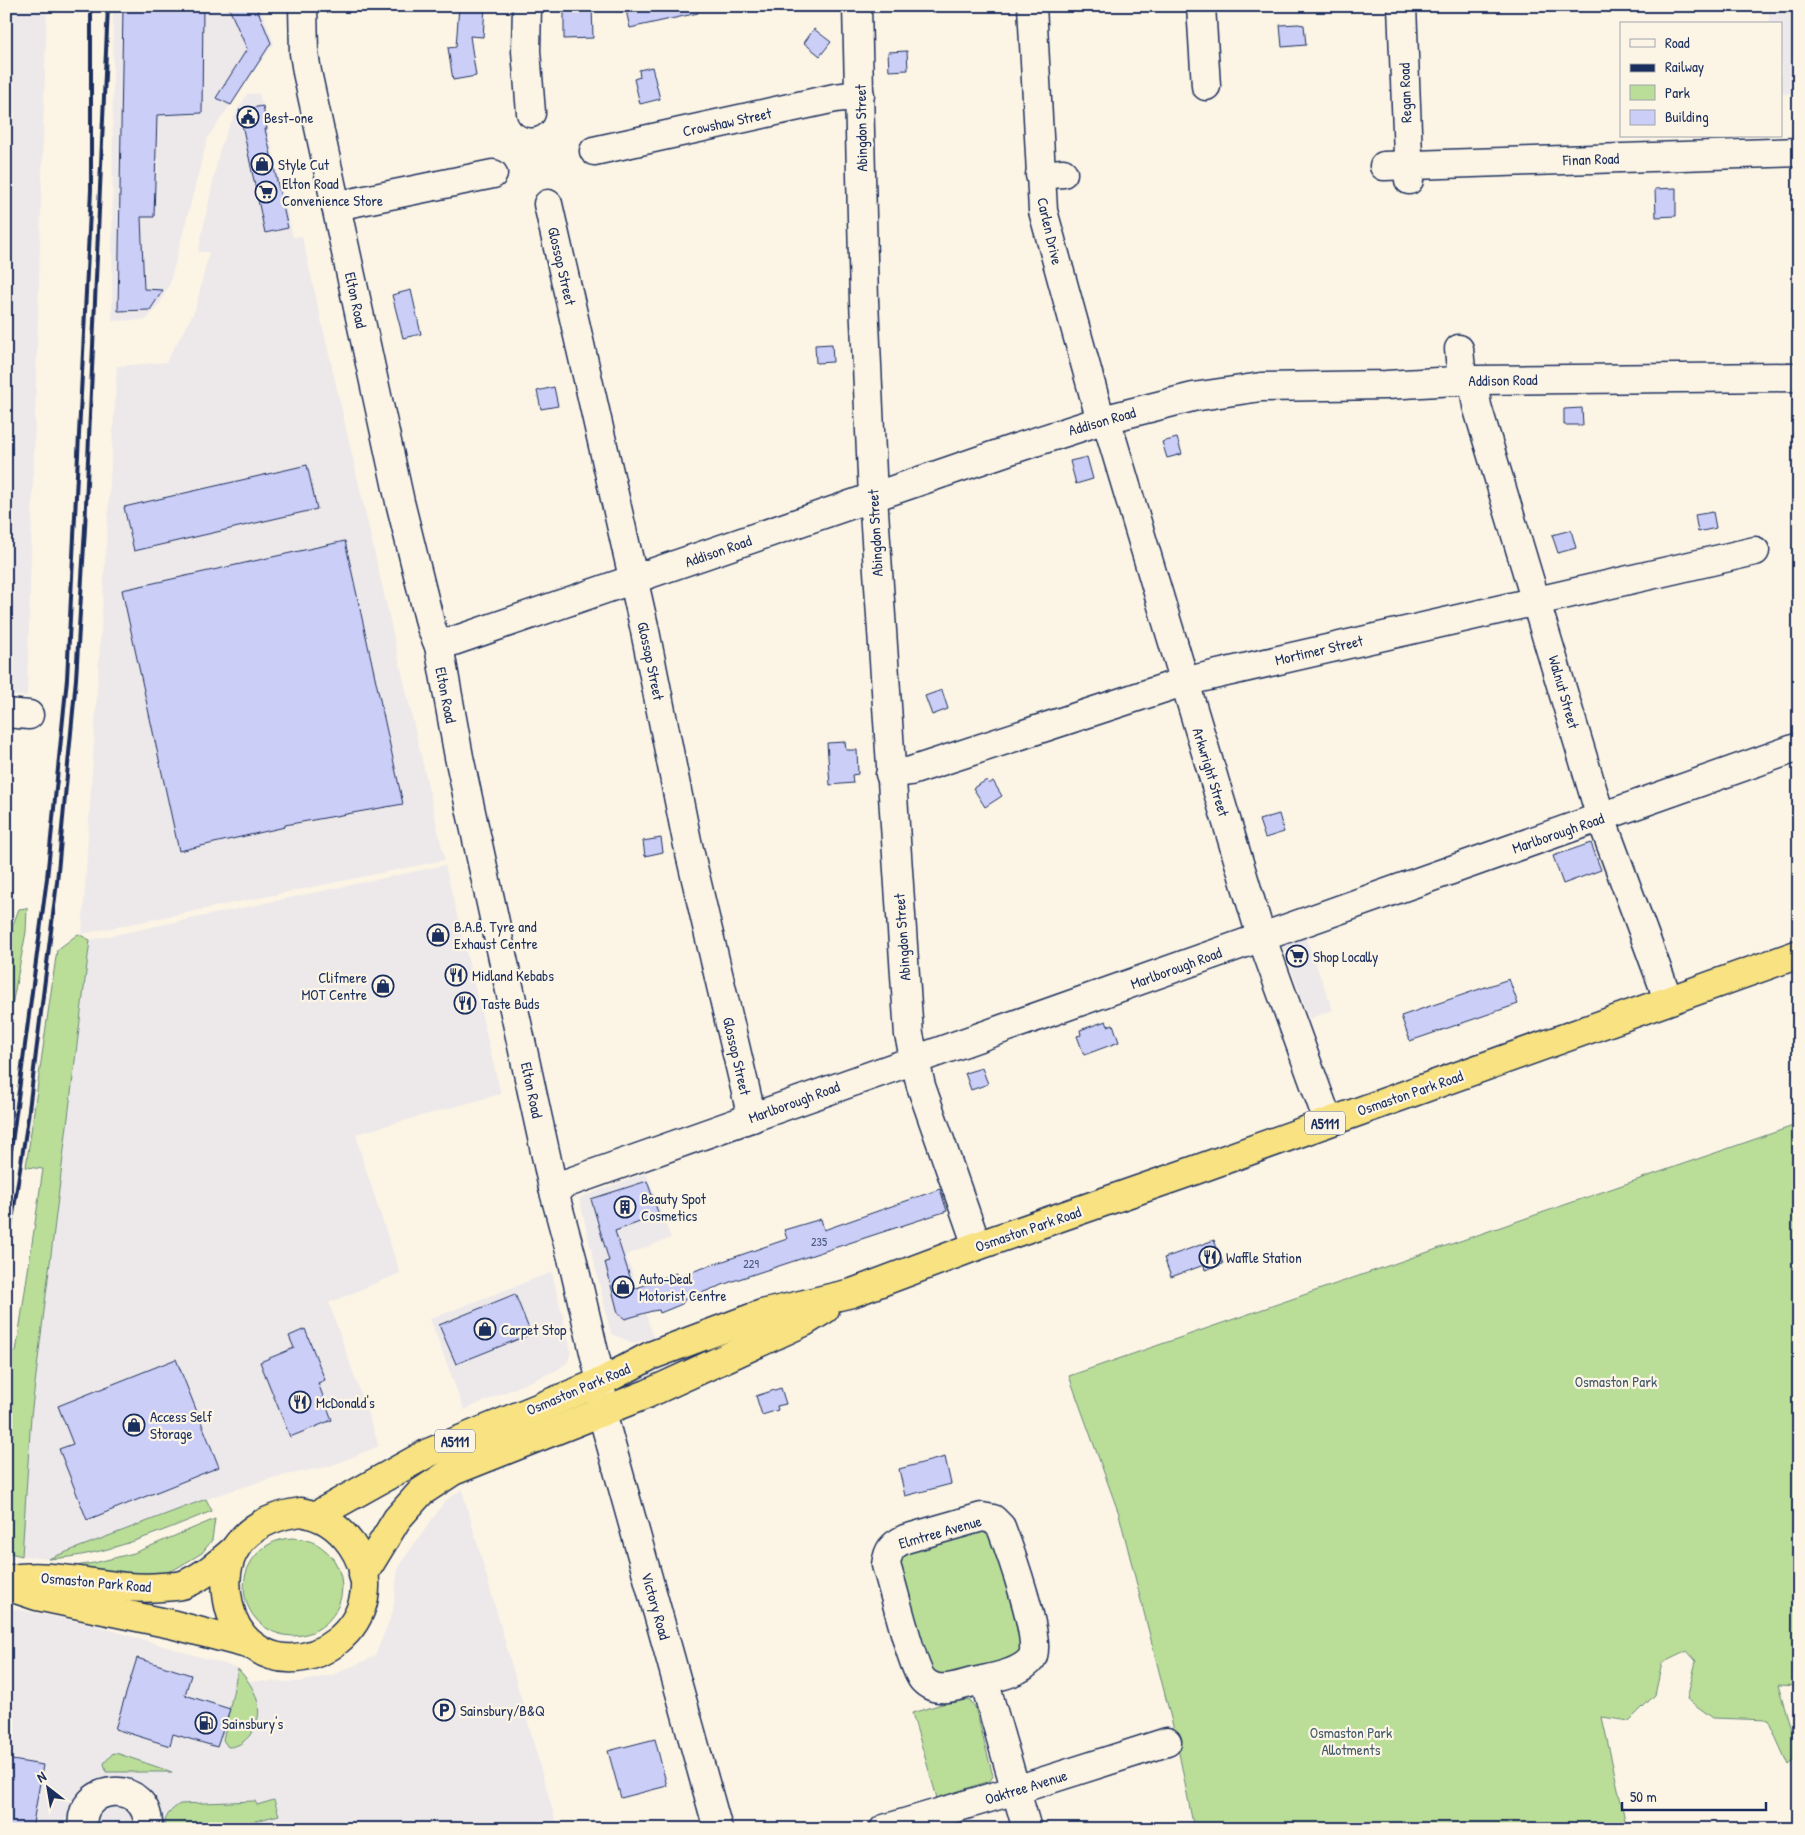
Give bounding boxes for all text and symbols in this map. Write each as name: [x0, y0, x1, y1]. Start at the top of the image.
legend: [1620, 22, 1782, 138]
text: Road: [1665, 32, 1690, 53]
text: Railway: [1665, 56, 1704, 77]
street label: Regan Road: [1393, 62, 1417, 123]
text: Park: [1665, 82, 1690, 103]
street label: Abingdon Street: [850, 83, 872, 172]
street label: Crowshaw Street: [681, 102, 774, 142]
public building icon: Best-one: [236, 105, 260, 129]
text: Building: [1665, 106, 1709, 127]
place label: Best-one: [264, 107, 313, 128]
street label: Finan Road: [1561, 148, 1620, 171]
shop icon: Style Cut: [250, 152, 274, 176]
place label: Style Cut: [278, 154, 330, 175]
place label: Elton Road Convenience Store: [282, 173, 383, 211]
supermarket icon: Elton Road Convenience Store: [254, 180, 278, 204]
street label: Carlen Drive: [1032, 195, 1068, 267]
street label: Glossop Street: [543, 225, 581, 308]
street label: Elton Road: [340, 270, 372, 330]
street label: Addison Road: [1468, 369, 1538, 391]
street label: Addison Road: [1066, 401, 1138, 441]
street label: Abingdon Street: [862, 488, 888, 577]
street label: Addison Road: [682, 530, 754, 572]
street label: Glossop Street: [632, 620, 670, 703]
street label: Mortimer Street: [1273, 630, 1366, 670]
street label: Walnut Street: [1544, 653, 1585, 732]
street label: Elton Road: [430, 665, 462, 725]
street label: Arkwright Street: [1188, 725, 1235, 820]
street label: Marlborough Road: [1509, 807, 1607, 858]
street label: Abingdon Street: [888, 892, 916, 981]
place label: B.A.B. Tyre and Exhaust Centre: [454, 916, 538, 954]
shop icon: B.A.B. Tyre and Exhaust Centre: [426, 923, 450, 947]
street label: Marlborough Road: [1127, 942, 1225, 994]
supermarket icon: Shop Locally: [1285, 944, 1309, 968]
place label: Shop Locally: [1313, 946, 1378, 967]
restaurant icon: Midland Kebabs: [444, 963, 468, 987]
place label: Midland Kebabs: [472, 965, 554, 986]
place label: Clifmere MOT Centre: [301, 967, 367, 1005]
shop icon: Clifmere MOT Centre: [371, 974, 395, 998]
restaurant icon: Taste Buds: [453, 991, 477, 1015]
place label: Taste Buds: [481, 993, 540, 1014]
street label: Glossop Street: [718, 1015, 756, 1098]
street label: Elton Road: [516, 1060, 548, 1120]
street label: Osmaston Park Road: [1354, 1065, 1466, 1121]
street label: Marlborough Road: [745, 1076, 843, 1128]
road number: A5111: [1305, 1112, 1345, 1134]
place label: Beauty Spot Cosmetics: [641, 1188, 707, 1226]
building icon: Beauty Spot Cosmetics: [613, 1195, 637, 1219]
street label: Osmaston Park Road: [972, 1201, 1084, 1257]
house number: 235: [811, 1233, 827, 1250]
restaurant icon: Waffle Station: [1198, 1245, 1222, 1269]
place label: Waffle Station: [1226, 1247, 1302, 1268]
house number: 229: [743, 1255, 759, 1272]
place label: Auto-Deal Motorist Centre: [639, 1268, 727, 1306]
shop icon: Auto-Deal Motorist Centre: [611, 1275, 635, 1299]
shop icon: Carpet Stop: [473, 1317, 497, 1341]
place label: Carpet Stop: [501, 1319, 567, 1340]
street label: Osmaston Park Road: [523, 1358, 633, 1420]
park label: Osmaston Park: [1575, 1371, 1657, 1392]
restaurant icon: McDonald's: [288, 1390, 312, 1414]
place label: McDonald's: [316, 1392, 375, 1413]
place label: Access Self Storage: [150, 1406, 213, 1444]
shop icon: Access Self Storage: [122, 1413, 146, 1437]
road number: A5111: [435, 1430, 475, 1452]
street label: Elmtree Avenue: [896, 1510, 984, 1554]
street label: Osmaston Park Road: [40, 1567, 152, 1597]
street label: Victory Road: [636, 1570, 676, 1642]
parking icon: Sainsbury/B&Q: [432, 1698, 456, 1722]
place label: Sainsbury/B&Q: [460, 1700, 545, 1721]
fuel station icon: Sainsbury's: [194, 1711, 218, 1735]
place label: Sainsbury's: [222, 1713, 283, 1734]
park label: Osmaston Park Allotments: [1310, 1722, 1392, 1760]
north arrow: [22, 1762, 72, 1812]
street label: Oaktree Avenue: [982, 1765, 1070, 1809]
text: N: [33, 1766, 50, 1786]
scale bar: [1622, 1780, 1766, 1812]
text: 50 m: [1630, 1786, 1657, 1807]

